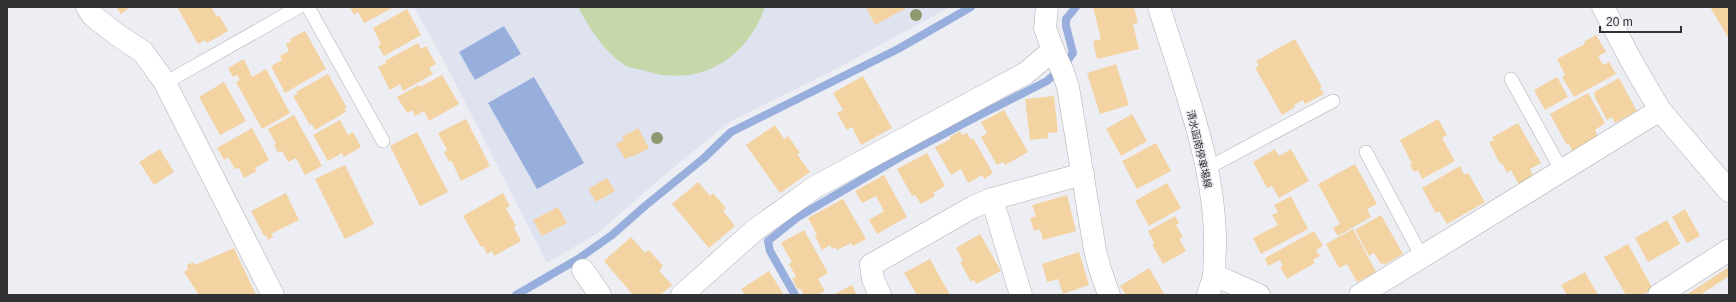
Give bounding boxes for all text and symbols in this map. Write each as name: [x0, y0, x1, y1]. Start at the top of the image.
scale bar: [1600, 8, 1681, 34]
text: 20 m: [1606, 15, 1633, 29]
street label: 清水函南停車場線: [1185, 109, 1214, 189]

